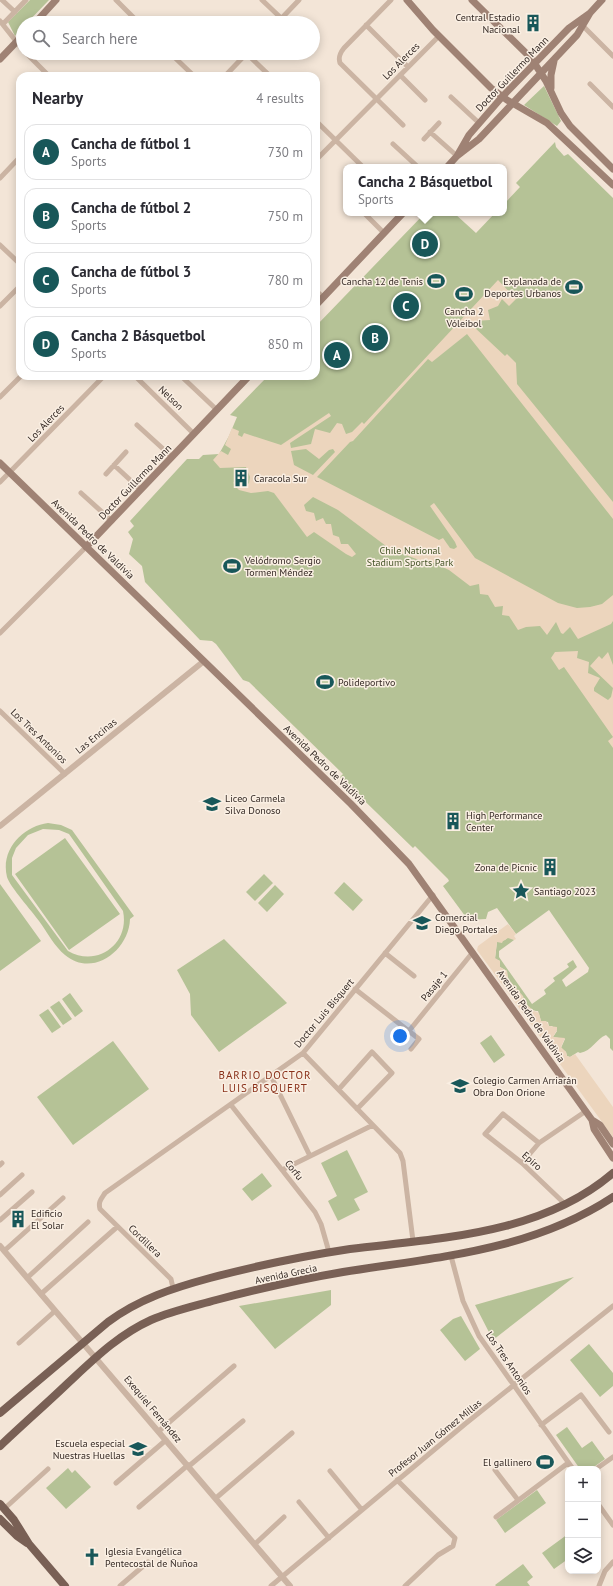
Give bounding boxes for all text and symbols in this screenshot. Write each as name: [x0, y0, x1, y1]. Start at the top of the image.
place label: Central Estadio Nacional: [455, 11, 520, 36]
building icon: Central Estadio Nacional: [523, 13, 543, 33]
search box: [16, 16, 320, 60]
icon: search: [30, 27, 52, 49]
text: Search here: [62, 29, 138, 48]
street label: Doctor Guillermo Mann: [473, 34, 551, 114]
street label: Los Alerces: [380, 40, 422, 82]
text: Nearby: [32, 87, 83, 109]
text: 4 results: [256, 90, 304, 107]
text: Cancha de fútbol 1: [71, 134, 191, 153]
text: A: [42, 144, 50, 161]
text: 730 m: [268, 144, 303, 161]
text: Sports: [71, 153, 107, 170]
popup: [343, 164, 507, 216]
text: Cancha 2 Básquetbol: [358, 172, 492, 191]
text: Sports: [358, 191, 394, 208]
text: Cancha de fútbol 2: [71, 198, 191, 217]
text: B: [42, 208, 50, 225]
text: 750 m: [268, 208, 303, 225]
text: Sports: [71, 217, 107, 234]
pin: D: [412, 229, 438, 259]
text: Cancha de fútbol 3: [71, 262, 191, 281]
sports icon: Cancha 12 de Tenis: [426, 271, 446, 291]
text: C: [42, 272, 50, 289]
text: 780 m: [268, 272, 303, 289]
place label: Cancha 12 de Tenis: [341, 275, 423, 288]
place label: Explanada de Deportes Urbanos: [484, 275, 561, 300]
sports icon: Explanada de Deportes Urbanos: [564, 277, 584, 297]
text: Sports: [71, 281, 107, 298]
sports icon: Cancha 2 Vóleibol: [454, 284, 474, 304]
pin: C: [393, 291, 419, 321]
place label: Cancha 2 Vóleibol: [444, 305, 484, 330]
pin: B: [362, 323, 388, 353]
text: Cancha 2 Básquetbol: [71, 326, 205, 345]
text: D: [42, 336, 50, 353]
text: 850 m: [268, 336, 303, 353]
pin: A: [324, 340, 350, 370]
text: Sports: [71, 345, 107, 362]
street label: Nelson: [156, 383, 186, 413]
street label: Los Alerces: [25, 401, 67, 445]
street label: Doctor Guillermo Mann: [96, 442, 174, 522]
building icon: Caracola Sur: [231, 468, 251, 488]
place label: Caracola Sur: [254, 472, 308, 485]
street label: Avenida Pedro de Valdivia: [49, 496, 137, 582]
park label: Chile National Stadium Sports Park: [367, 544, 453, 569]
place label: Velódromo Sergio Tormen Méndez: [244, 554, 321, 579]
sports icon: Velódromo Sergio Tormen Méndez: [222, 556, 242, 576]
sports icon: Polideportivo: [315, 672, 335, 692]
place label: Polideportivo: [338, 676, 395, 689]
street label: Los Tres Antonios: [8, 706, 70, 766]
street label: Las Encinas: [73, 715, 119, 757]
street label: Avenida Pedro de Valdivia: [281, 722, 369, 808]
place label: Liceo Carmela Silva Donoso: [225, 792, 285, 817]
school or university icon: Liceo Carmela Silva Donoso: [202, 794, 222, 814]
place label: High Performance Center: [466, 809, 542, 834]
building icon: High Performance Center: [443, 811, 463, 831]
building icon: Zona de Picnic: [540, 857, 560, 877]
place label: Zona de Picnic: [475, 861, 537, 874]
place icon: Santiago 2023: [511, 881, 531, 901]
place label: Santiago 2023: [534, 885, 596, 898]
place label: Comercial Diego Portales: [435, 911, 497, 936]
school or university icon: Comercial Diego Portales: [412, 913, 432, 933]
street label: Avenida Pedro de Valdivia: [494, 967, 568, 1065]
street label: Pasaje 1: [418, 968, 450, 1004]
street label: Doctor Luis Bisquert: [291, 975, 357, 1050]
your location: [390, 1026, 410, 1046]
district label: BARRIO DOCTOR LUIS BISQUERT: [219, 1068, 311, 1095]
place label: Colegio Carmen Arriarán Obra Don Orione: [473, 1074, 577, 1099]
school or university icon: Colegio Carmen Arriarán Obra Don Orione: [450, 1076, 470, 1096]
street label: Epiro: [519, 1149, 545, 1173]
street label: Corfu: [282, 1157, 306, 1183]
place label: Edificio El Solar: [31, 1207, 64, 1232]
building icon: Edificio El Solar: [8, 1209, 28, 1229]
street label: Cordillera: [126, 1222, 164, 1260]
street label: Avenida Grecia: [254, 1261, 318, 1287]
street label: Los Tres Antonios: [483, 1329, 535, 1397]
street label: Exequiel Fernández: [121, 1373, 185, 1445]
street label: Profesor Juan Gómez Millas: [386, 1396, 484, 1480]
place label: Escuela especial Nuestras Huellas: [53, 1437, 125, 1462]
school or university icon: Escuela especial Nuestras Huellas: [128, 1439, 148, 1459]
sports icon: El gallinero: [535, 1452, 555, 1472]
place label: El gallinero: [483, 1456, 532, 1469]
map controls: [565, 1466, 601, 1574]
button: +: [565, 1466, 601, 1502]
button: −: [565, 1502, 601, 1538]
button: layers: [565, 1538, 601, 1574]
place label: Iglesia Evangélica Pentecostal de Ñuñoa: [105, 1545, 198, 1570]
church icon: Iglesia Evangélica Pentecostal de Ñuñoa: [82, 1547, 102, 1567]

